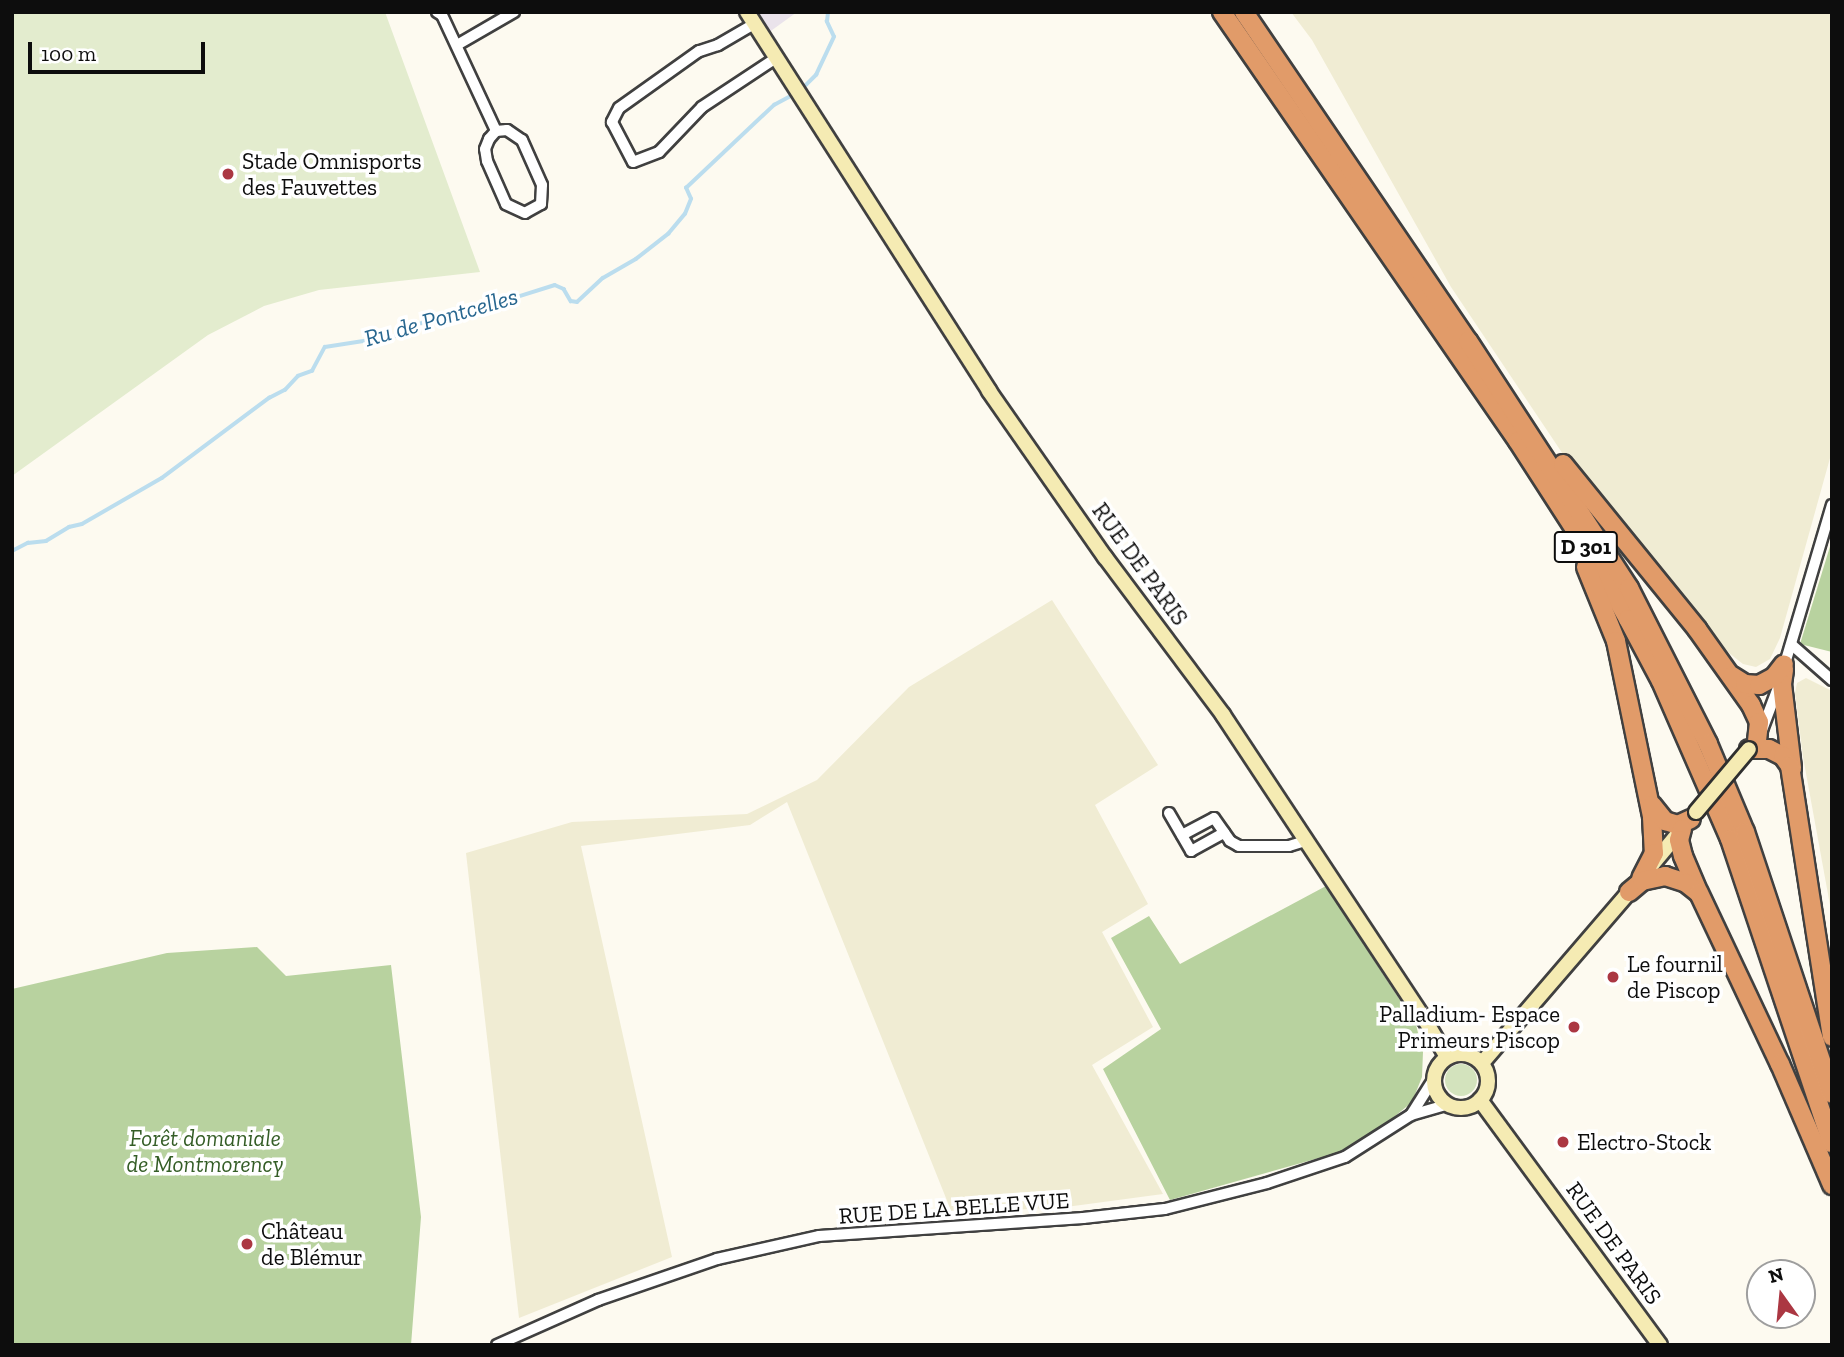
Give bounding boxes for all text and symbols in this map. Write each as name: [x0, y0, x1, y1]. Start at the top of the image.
scale bar: [32, 28, 208, 72]
text: 100 m: [41, 41, 96, 66]
place label: Stade Omnisports des Fauvettes: [242, 147, 422, 201]
marker: Stade Omnisports des Fauvettes: [220, 166, 236, 182]
water label: Ru de Pontcelles: [361, 281, 521, 353]
street label: RUE DE PARIS: [1086, 497, 1194, 631]
road number: D 301: [1553, 530, 1619, 564]
place label: Le fournil de Piscop: [1627, 950, 1723, 1004]
marker: Le fournil de Piscop: [1605, 969, 1621, 985]
place label: Palladium- Espace Primeurs Piscop: [1379, 1000, 1560, 1054]
marker: Palladium- Espace Primeurs Piscop: [1566, 1019, 1582, 1035]
park label: Forêt domaniale de Montmorency: [127, 1124, 283, 1178]
place label: Electro-Stock: [1577, 1128, 1711, 1156]
marker: Electro-Stock: [1555, 1134, 1571, 1150]
street label: RUE DE PARIS: [1560, 1176, 1668, 1310]
street label: RUE DE LA BELLE VUE: [837, 1186, 1071, 1230]
place label: Château de Blémur: [261, 1217, 363, 1271]
marker: Château de Blémur: [239, 1236, 255, 1252]
north arrow: [1746, 1259, 1816, 1329]
text: N: [1766, 1262, 1786, 1288]

